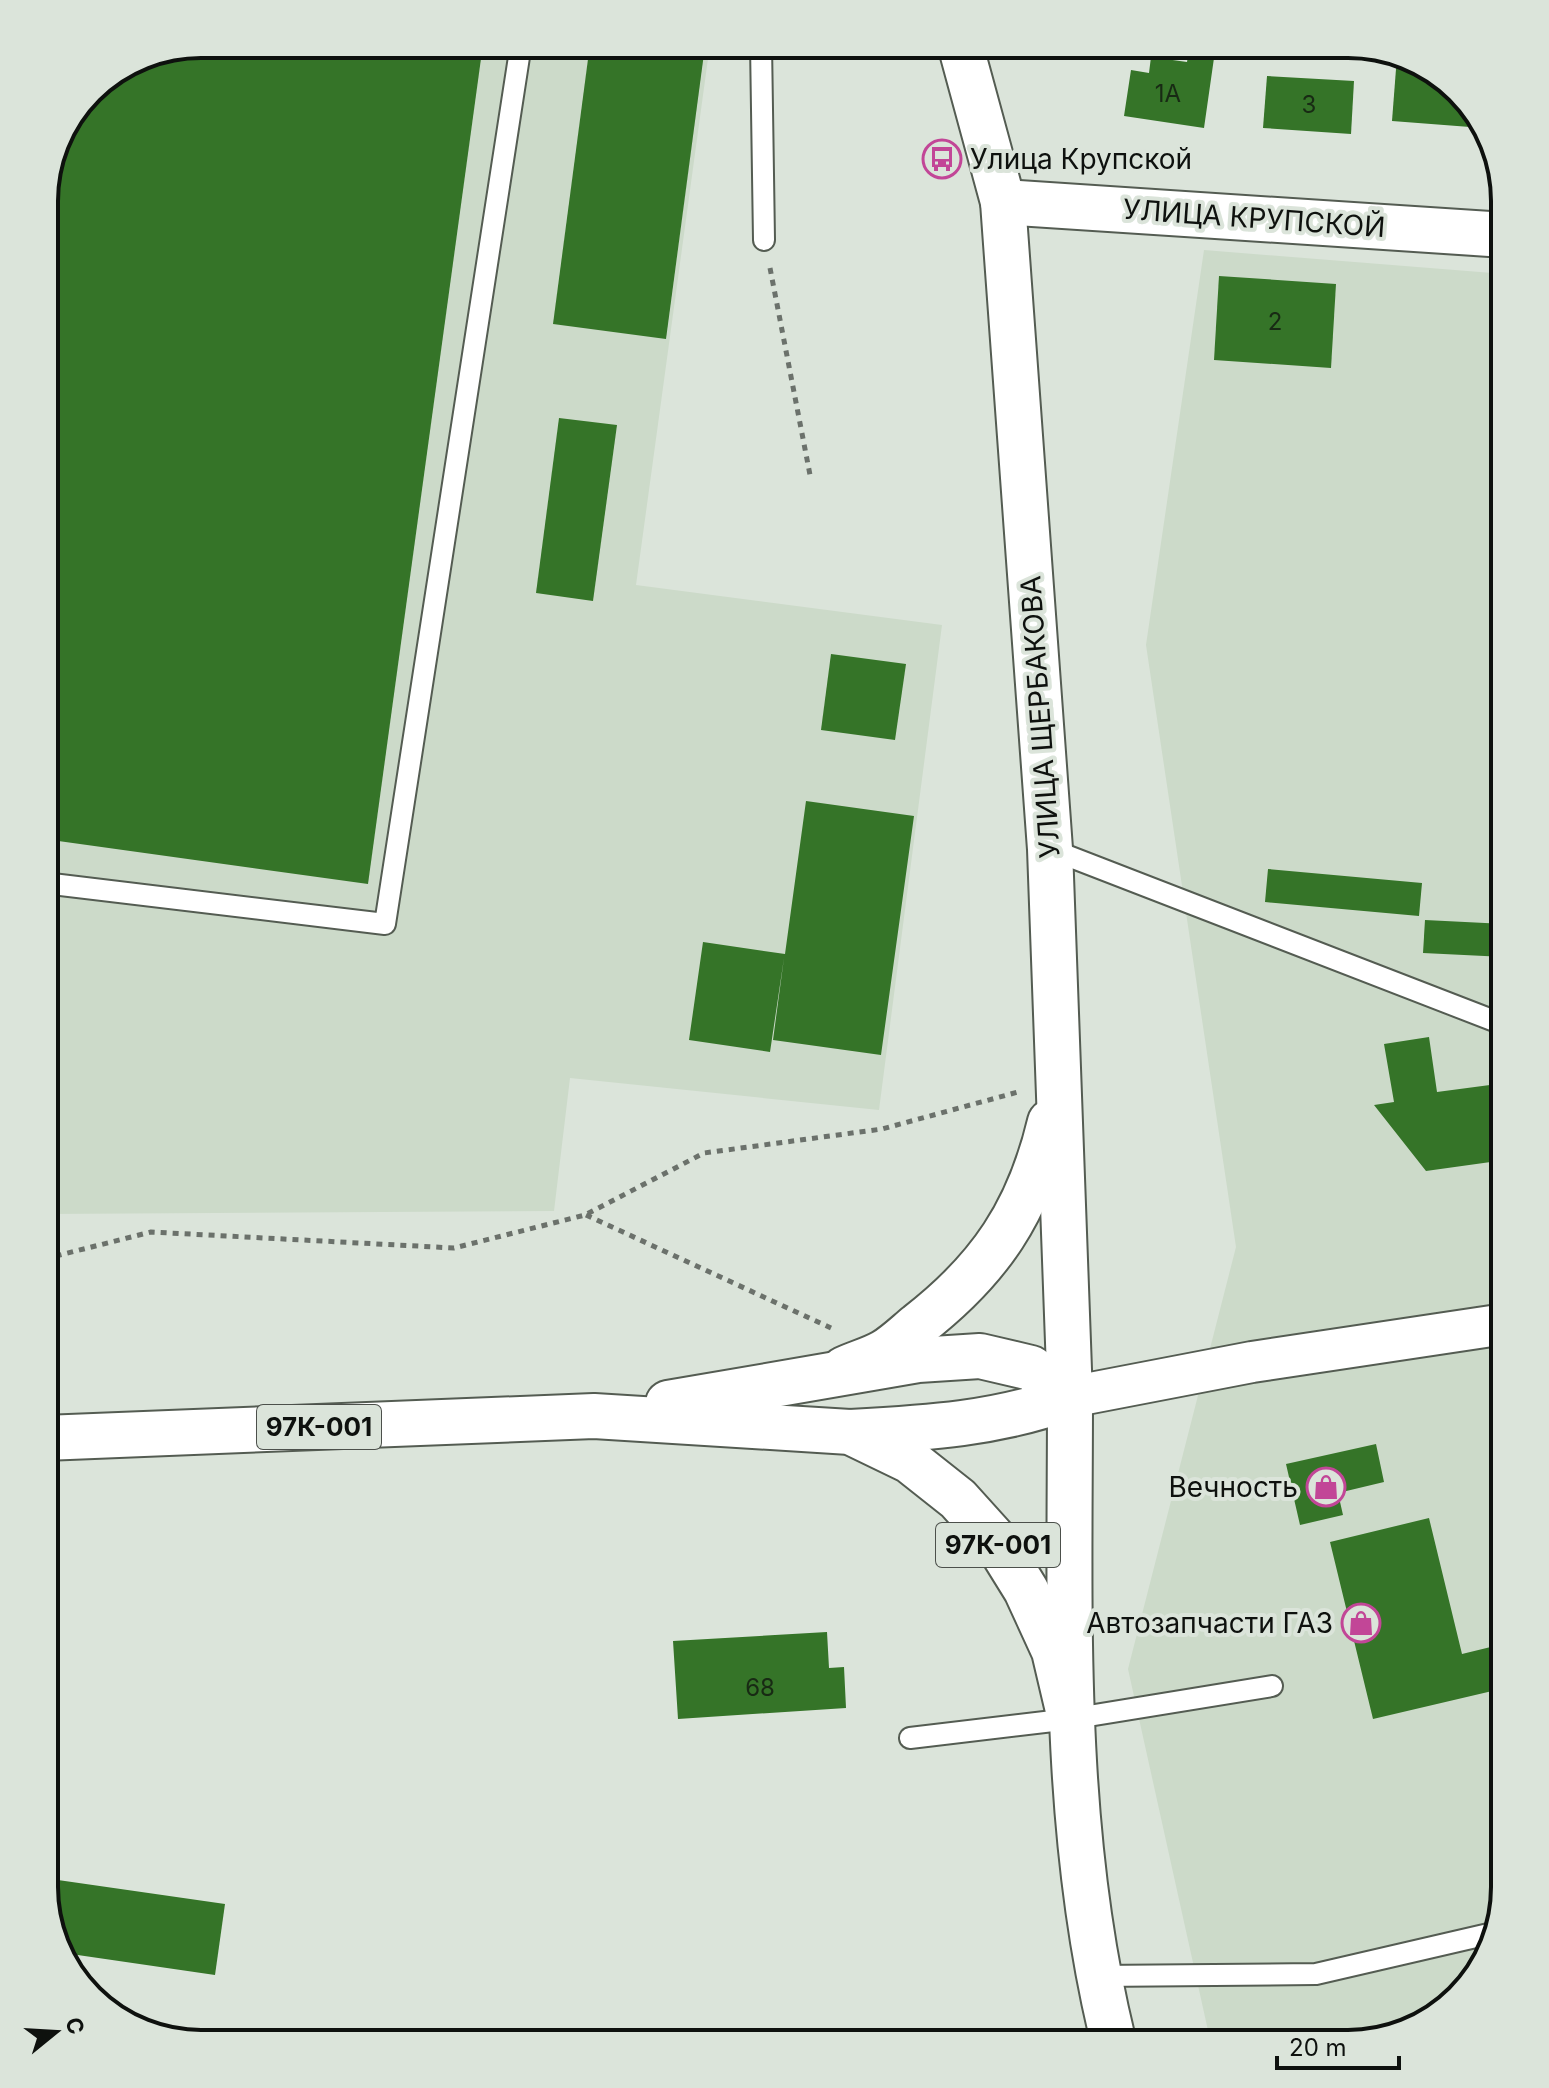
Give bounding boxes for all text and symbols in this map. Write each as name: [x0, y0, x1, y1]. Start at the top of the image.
house number: 1А: [1155, 79, 1181, 108]
house number: 3: [1302, 90, 1316, 119]
bus stop icon: Улица Крупской: [921, 138, 963, 180]
place label: Улица Крупской: [970, 142, 1192, 176]
street label: УЛИЦА КРУПСКОЙ: [1122, 191, 1386, 244]
house number: 2: [1268, 307, 1282, 336]
street label: УЛИЦА ЩЕРБАКОВА: [1013, 575, 1067, 859]
road number: 97К-001: [257, 1405, 381, 1449]
shop icon: Вечность: [1305, 1466, 1347, 1508]
place label: Вечность: [1168, 1470, 1298, 1504]
road number: 97К-001: [936, 1523, 1060, 1567]
shop icon: Автозапчасти ГАЗ: [1340, 1602, 1382, 1644]
place label: Автозапчасти ГАЗ: [1086, 1606, 1333, 1640]
house number: 68: [745, 1673, 775, 1702]
north arrow: [16, 1992, 96, 2072]
text: С: [60, 2014, 90, 2038]
scale bar: [1277, 2020, 1399, 2070]
text: 20 m: [1289, 2033, 1347, 2062]

